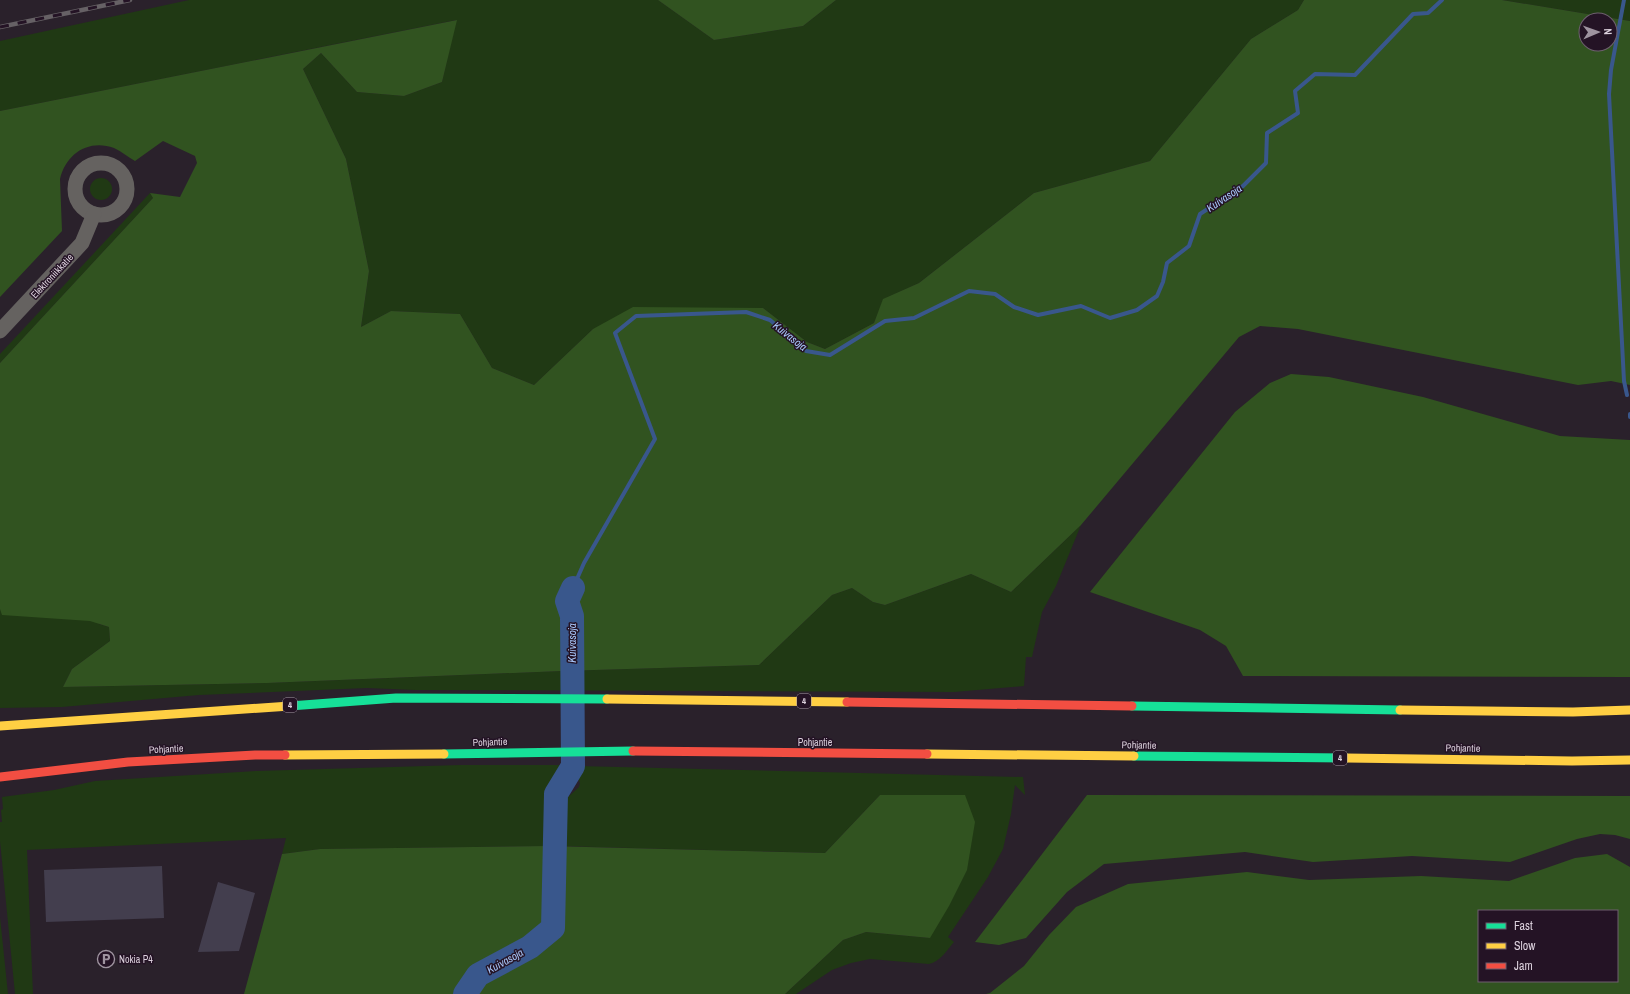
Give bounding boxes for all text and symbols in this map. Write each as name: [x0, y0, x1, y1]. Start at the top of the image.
north arrow: [1578, 12, 1618, 52]
text: N: [1601, 28, 1615, 35]
water label: Kuivasoja: [1204, 181, 1244, 215]
street label: Elektroniikkatie: [28, 251, 76, 301]
water label: Kuivasoja: [770, 318, 810, 354]
water label: Kuivasoja: [565, 623, 579, 663]
road number: 4: [797, 694, 811, 708]
road number: 4: [283, 698, 297, 712]
street label: Pohjantie: [472, 735, 508, 749]
street label: Pohjantie: [798, 736, 833, 749]
street label: Pohjantie: [1122, 738, 1157, 752]
street label: Pohjantie: [1446, 741, 1481, 755]
street label: Pohjantie: [148, 742, 184, 756]
road number: 4: [1333, 751, 1347, 765]
legend: [1478, 910, 1618, 982]
text: Fast: [1514, 918, 1533, 934]
text: Slow: [1514, 938, 1536, 954]
water label: Kuivasoja: [484, 945, 526, 977]
parking icon: Nokia P4: [96, 949, 116, 969]
place label: Nokia P4: [119, 953, 153, 966]
text: Jam: [1514, 958, 1533, 974]

